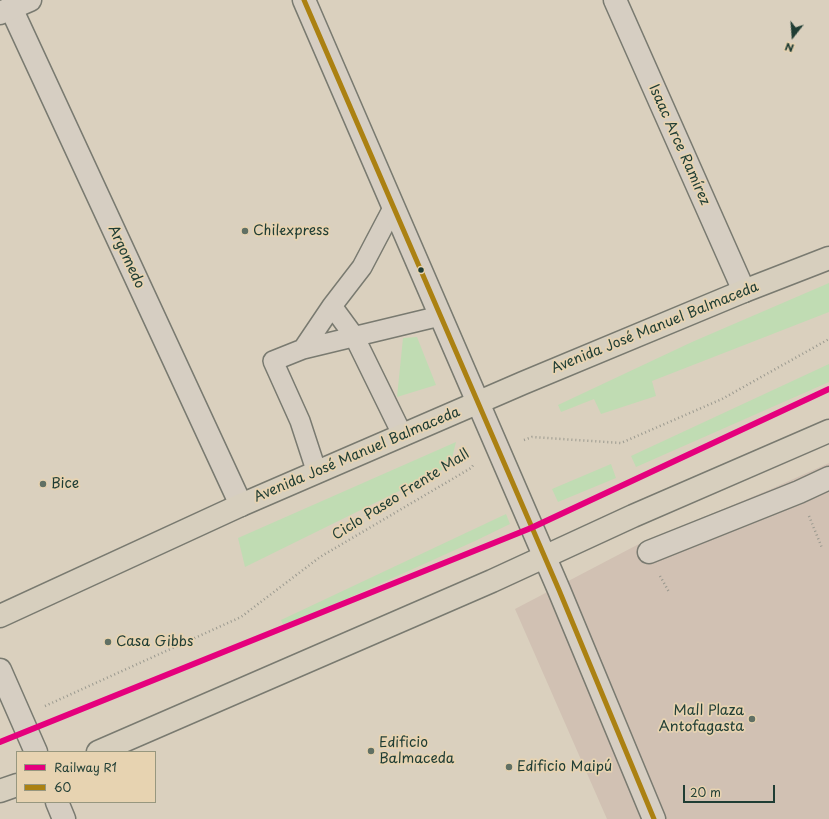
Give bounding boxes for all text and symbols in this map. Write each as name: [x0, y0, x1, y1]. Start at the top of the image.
north arrow: [773, 16, 813, 56]
text: N: [783, 39, 796, 57]
street label: Isaac Arce Ramírez: [645, 82, 713, 208]
street label: Argomedo: [104, 223, 148, 291]
place label: Chilexpress: [253, 223, 329, 239]
marker: Chilexpress: [240, 226, 250, 236]
unlabelled marker: [416, 265, 426, 275]
street label: Avenida José Manuel Balmaceda: [549, 279, 761, 377]
street label: Avenida José Manuel Balmaceda: [251, 404, 463, 506]
street label: Ciclo Paseo Frente Mall: [329, 446, 473, 544]
place label: Bice: [51, 476, 79, 492]
marker: Bice: [38, 479, 48, 489]
place label: Casa Gibbs: [116, 634, 193, 650]
marker: Casa Gibbs: [103, 637, 113, 647]
place label: Mall Plaza Antofagasta: [659, 703, 744, 736]
marker: Mall Plaza Antofagasta: [747, 714, 757, 724]
place label: Edificio Balmaceda: [379, 735, 454, 768]
marker: Edificio Balmaceda: [366, 746, 376, 756]
legend: [16, 751, 156, 803]
text: Railway R1: [54, 758, 117, 776]
place label: Edificio Maipú: [517, 759, 612, 775]
marker: Edificio Maipú: [504, 762, 514, 772]
scale bar: [685, 777, 777, 803]
text: 60: [54, 778, 71, 796]
text: 20 m: [690, 783, 721, 801]

